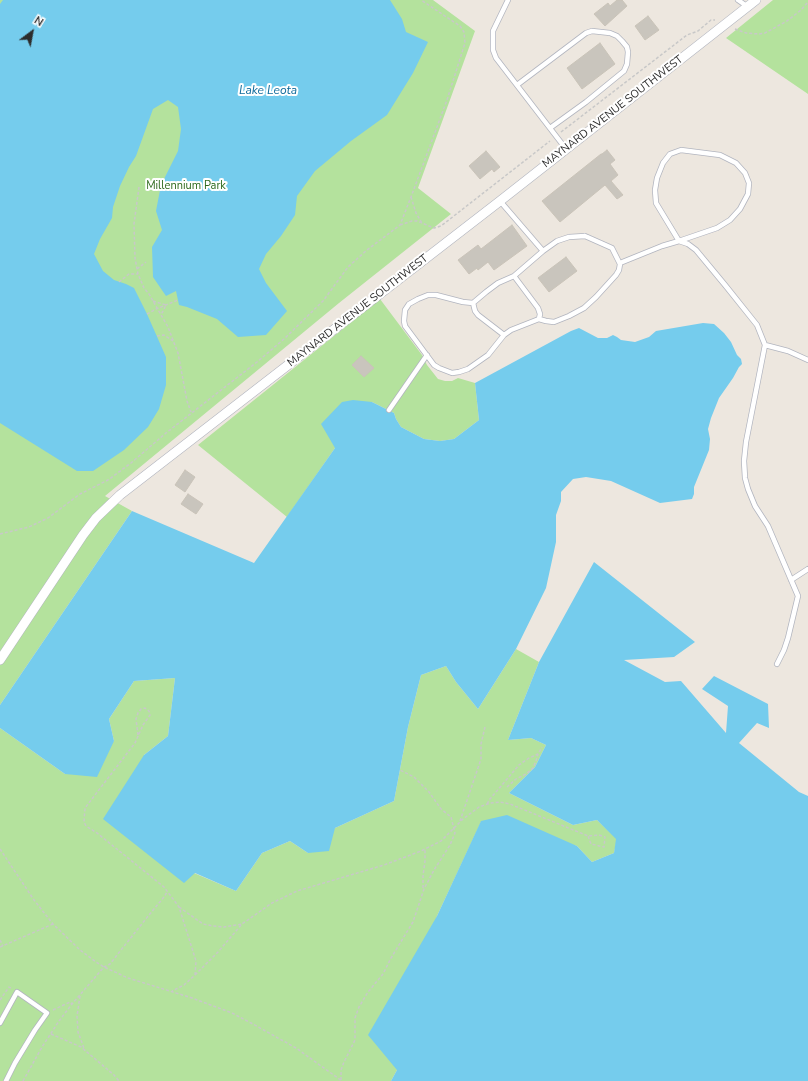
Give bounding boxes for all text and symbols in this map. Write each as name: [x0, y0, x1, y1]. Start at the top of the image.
north arrow: [12, 12, 52, 52]
text: N: [31, 13, 46, 30]
street label: MAYNARD AVENUE SOUTHWEST: [540, 53, 686, 171]
water label: Lake Leota: [239, 84, 297, 98]
park label: Millennium Park: [146, 179, 226, 193]
street label: MAYNARD AVENUE SOUTHWEST: [285, 252, 431, 370]

